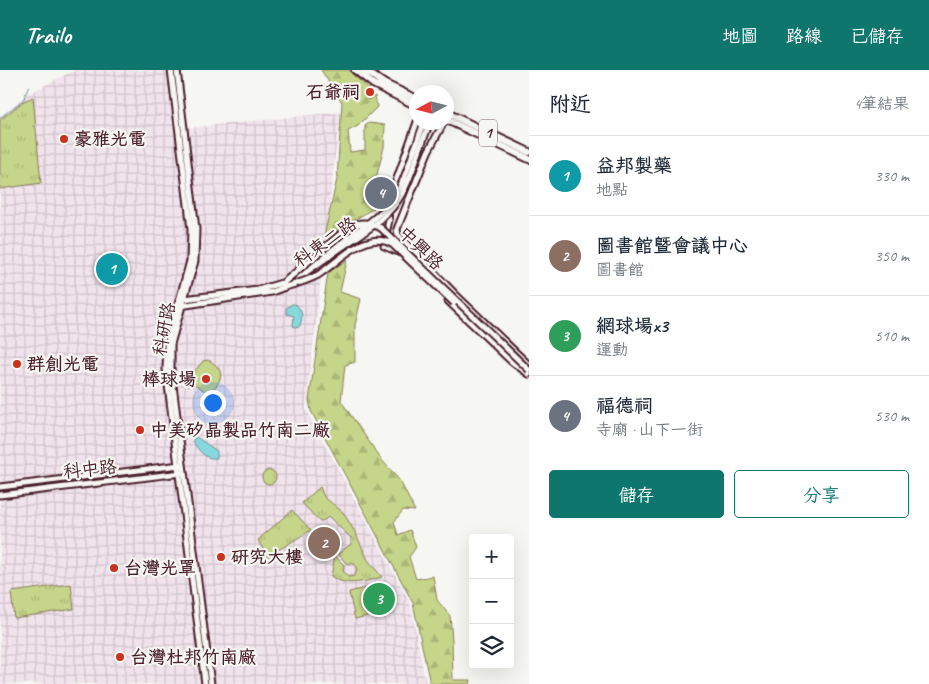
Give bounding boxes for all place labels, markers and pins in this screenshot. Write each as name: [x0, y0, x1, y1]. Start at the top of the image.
place label: 石爺祠: [306, 81, 360, 103]
marker: 石爺祠: [364, 86, 376, 98]
place label: 豪雅光電: [74, 128, 146, 150]
marker: 豪雅光電: [58, 133, 70, 145]
pin: 4: [365, 174, 397, 212]
pin: 1: [96, 250, 128, 288]
place label: 群創光電: [27, 353, 99, 375]
marker: 群創光電: [11, 358, 23, 370]
place label: 棒球場: [142, 368, 196, 390]
marker: 棒球場: [200, 373, 212, 385]
place label: 中美矽晶製品竹南二廠: [150, 419, 330, 441]
marker: 中美矽晶製品竹南二廠: [134, 424, 146, 436]
pin: 2: [308, 524, 340, 562]
place label: 研究大樓: [231, 546, 303, 568]
marker: 研究大樓: [215, 551, 227, 563]
place label: 台灣光罩: [124, 557, 196, 579]
marker: 台灣光罩: [108, 562, 120, 574]
pin: 3: [363, 580, 395, 618]
place label: 台灣杜邦竹南廠: [130, 646, 256, 668]
marker: 台灣杜邦竹南廠: [114, 651, 126, 663]

